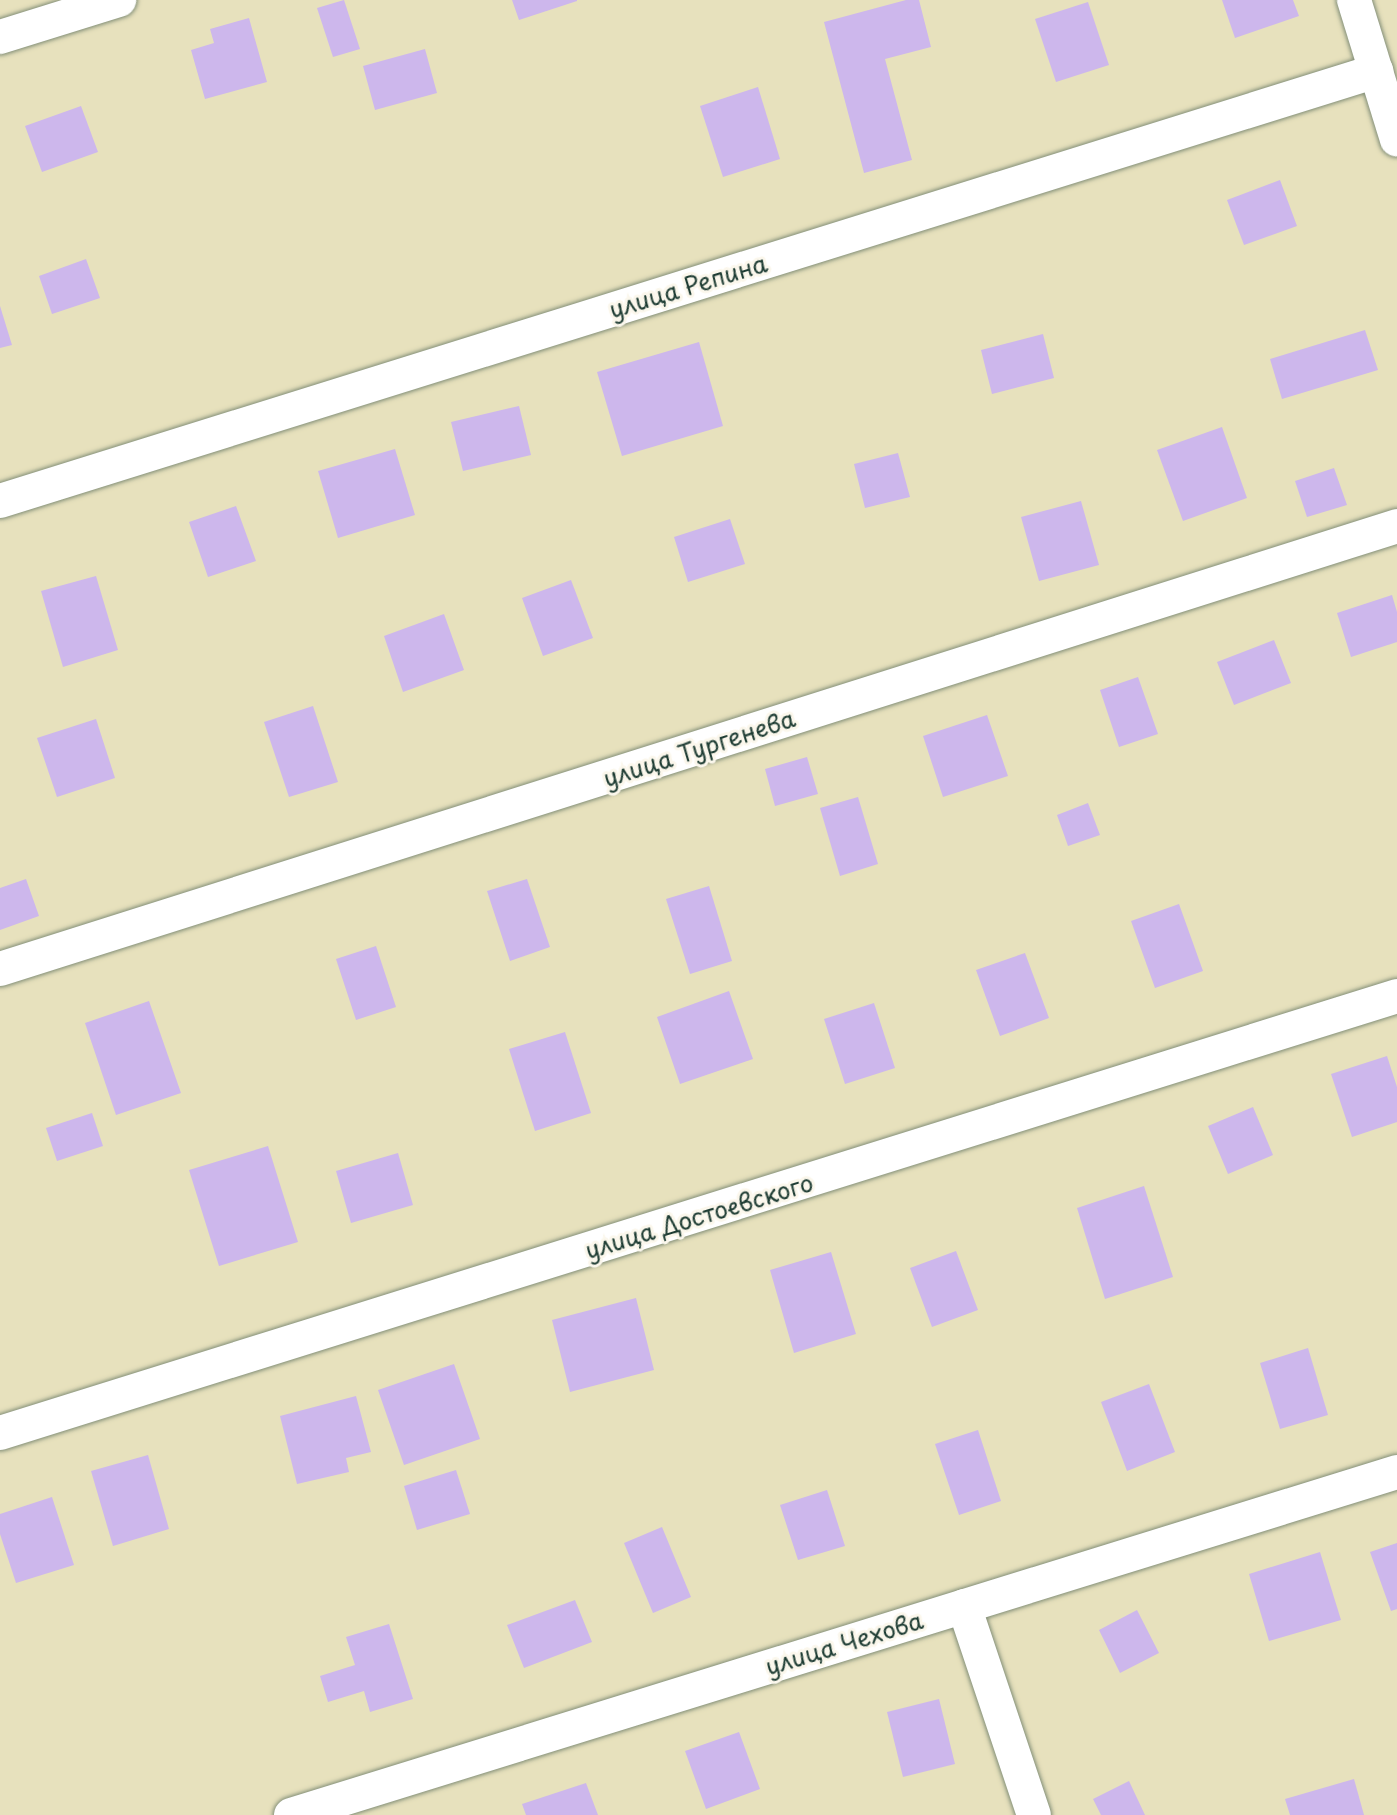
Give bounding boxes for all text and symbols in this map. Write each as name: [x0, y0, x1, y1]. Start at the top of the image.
street label: улица Репина: [605, 248, 771, 324]
street label: улица Тургенева: [599, 703, 799, 793]
street label: улица Достоевского: [581, 1167, 817, 1265]
street label: улица Чехова: [761, 1605, 927, 1681]

